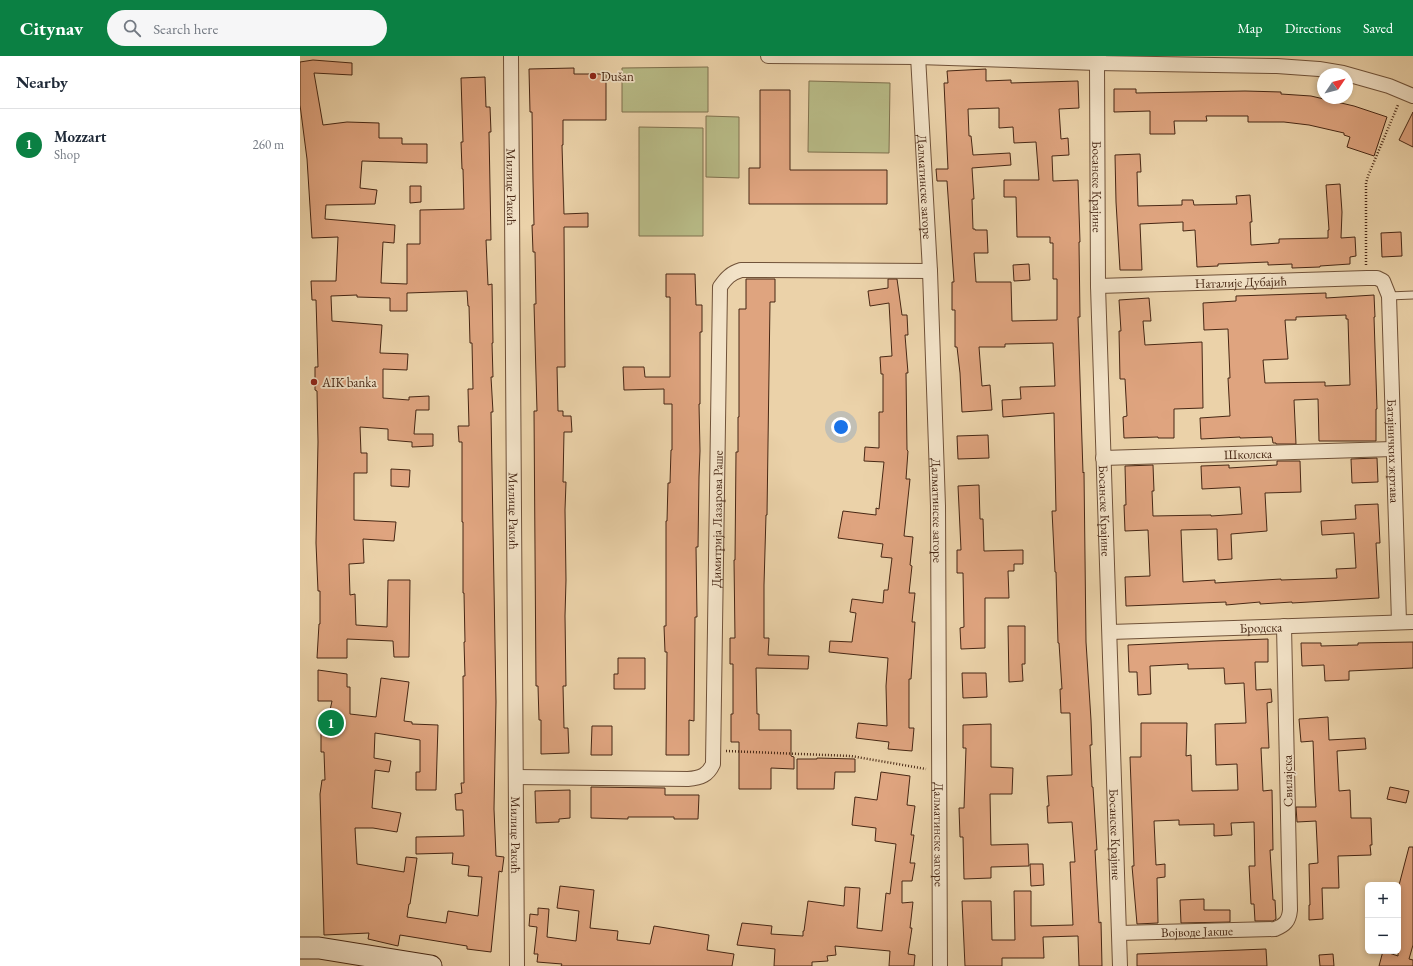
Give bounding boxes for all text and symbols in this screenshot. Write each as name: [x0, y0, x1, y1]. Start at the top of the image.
search box: [107, 10, 387, 46]
text: Citynav: [20, 16, 83, 41]
icon: search: [121, 17, 143, 39]
text: Search here: [153, 19, 218, 38]
text: Map: [1237, 19, 1263, 37]
text: Directions: [1285, 19, 1341, 37]
text: Saved: [1363, 19, 1393, 37]
place label: Dušan: [601, 68, 634, 85]
north arrow: [1317, 68, 1353, 104]
text: Nearby: [16, 71, 68, 93]
marker: Dušan: [588, 71, 598, 81]
text: Mozzart: [54, 127, 106, 146]
street label: Далматинске загоре: [913, 134, 936, 240]
text: 1: [26, 136, 32, 153]
text: 260 m: [253, 136, 284, 153]
street label: Босанске Крајине: [1088, 141, 1106, 233]
text: Shop: [54, 146, 80, 163]
street label: Милице Ракић: [503, 148, 520, 226]
street label: Наталије Дубајић: [1195, 272, 1288, 292]
place label: AIK banka: [321, 374, 377, 391]
marker: AIK banka: [309, 377, 319, 387]
street label: Батајничких жртава: [1383, 399, 1403, 504]
your location: [831, 417, 851, 437]
street label: Школска: [1224, 445, 1273, 463]
street label: Димитрија Лазарова Раше: [708, 450, 727, 588]
street label: Далматинске загоре: [927, 458, 946, 563]
street label: Босанске Крајине: [1095, 464, 1115, 557]
street label: Милице Ракић: [505, 472, 522, 550]
street label: Бродска: [1239, 618, 1283, 637]
pin: 1: [318, 708, 344, 738]
street label: Свилајска: [1279, 754, 1296, 807]
street label: Далматинске загоре: [930, 782, 948, 887]
street label: Босанске Крајине: [1105, 788, 1125, 881]
street label: Милице Ракић: [507, 796, 524, 874]
map controls: [1365, 882, 1401, 954]
button: +: [1365, 882, 1401, 918]
button: −: [1365, 918, 1401, 954]
street label: Војводе Јакше: [1161, 922, 1233, 941]

